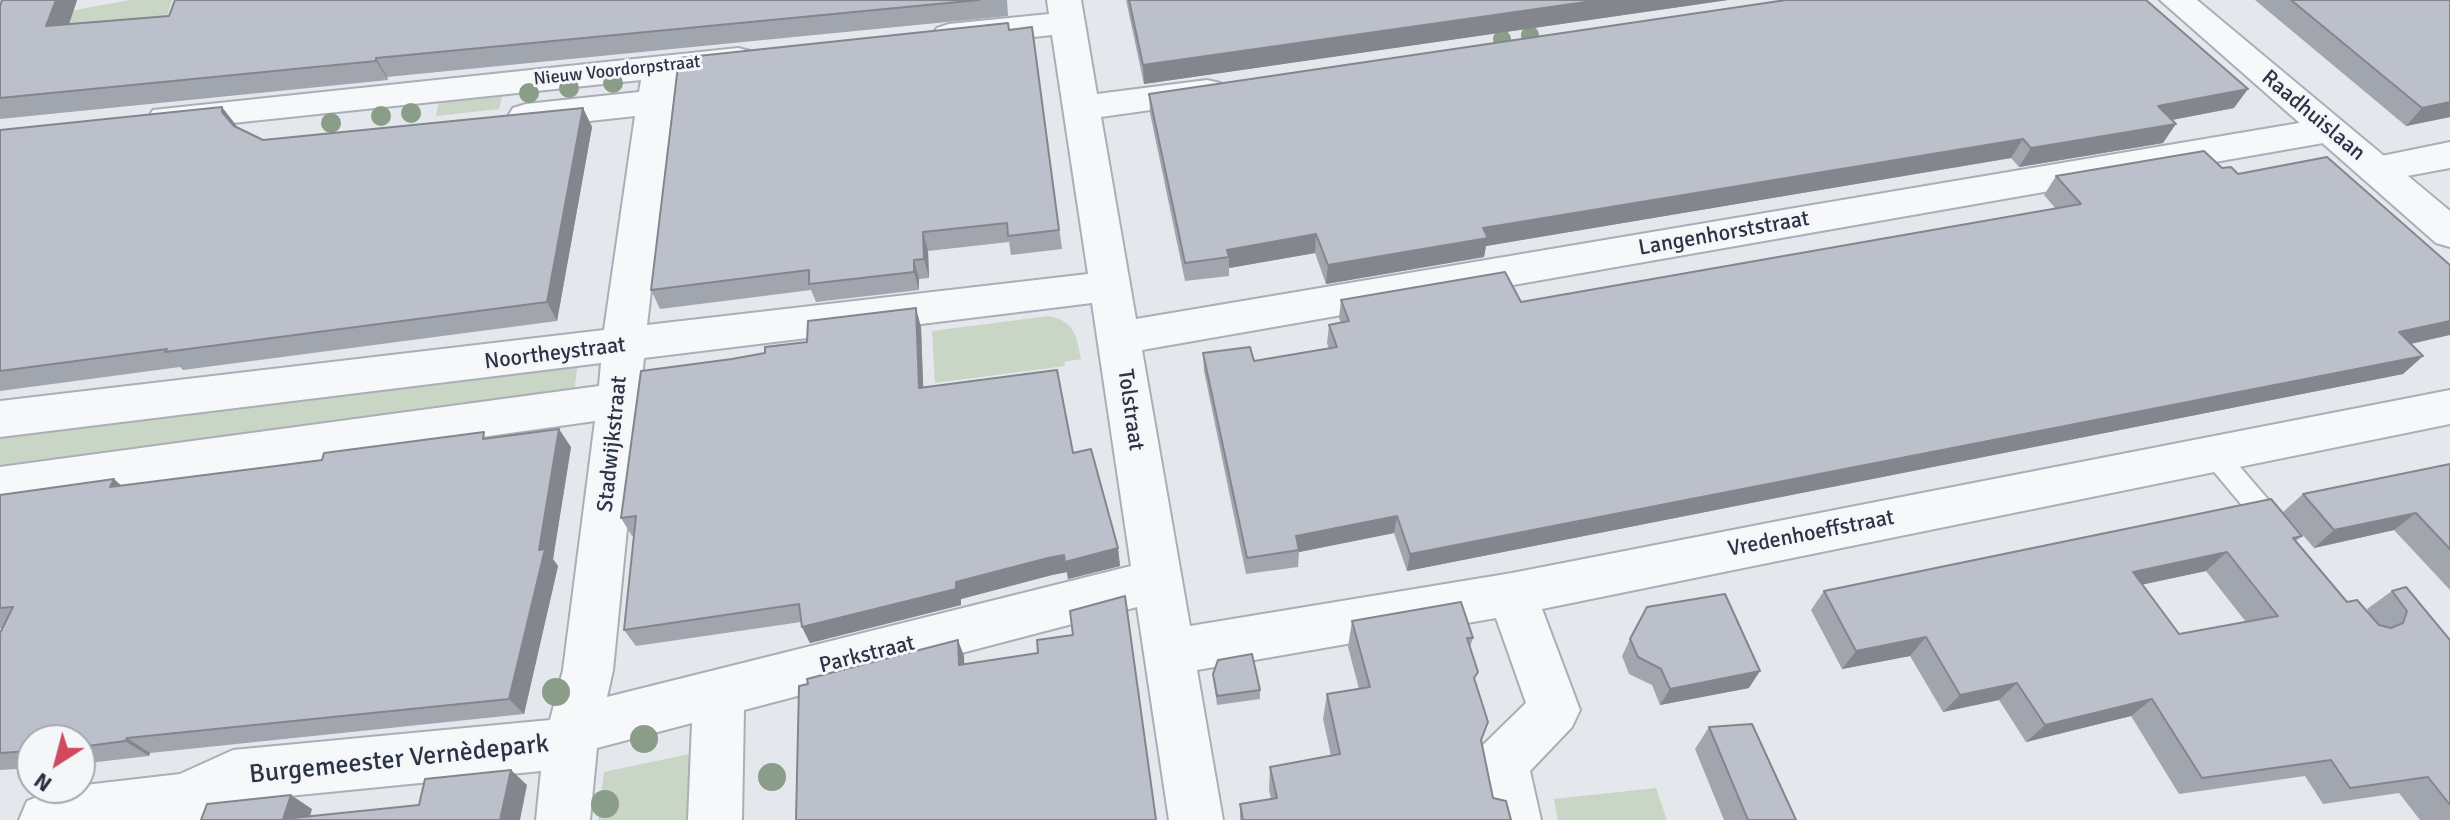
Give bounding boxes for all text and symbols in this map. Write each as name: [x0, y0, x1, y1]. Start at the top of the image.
street label: Nieuw Voordorpstraat: [533, 51, 701, 91]
street label: Raadhuislaan: [2256, 65, 2370, 167]
street label: Langenhorststraat: [1637, 206, 1811, 262]
street label: Noortheystraat: [483, 332, 627, 376]
street label: Tolstraat: [1111, 368, 1149, 452]
street label: Stadwijkstraat: [593, 375, 633, 513]
street label: Vredenhoeffstraat: [1726, 505, 1896, 563]
street label: Parkstraat: [817, 630, 917, 680]
north arrow: [16, 724, 96, 804]
street label: Burgemeester Vernèdepark: [248, 729, 550, 791]
text: N: [29, 767, 57, 798]

